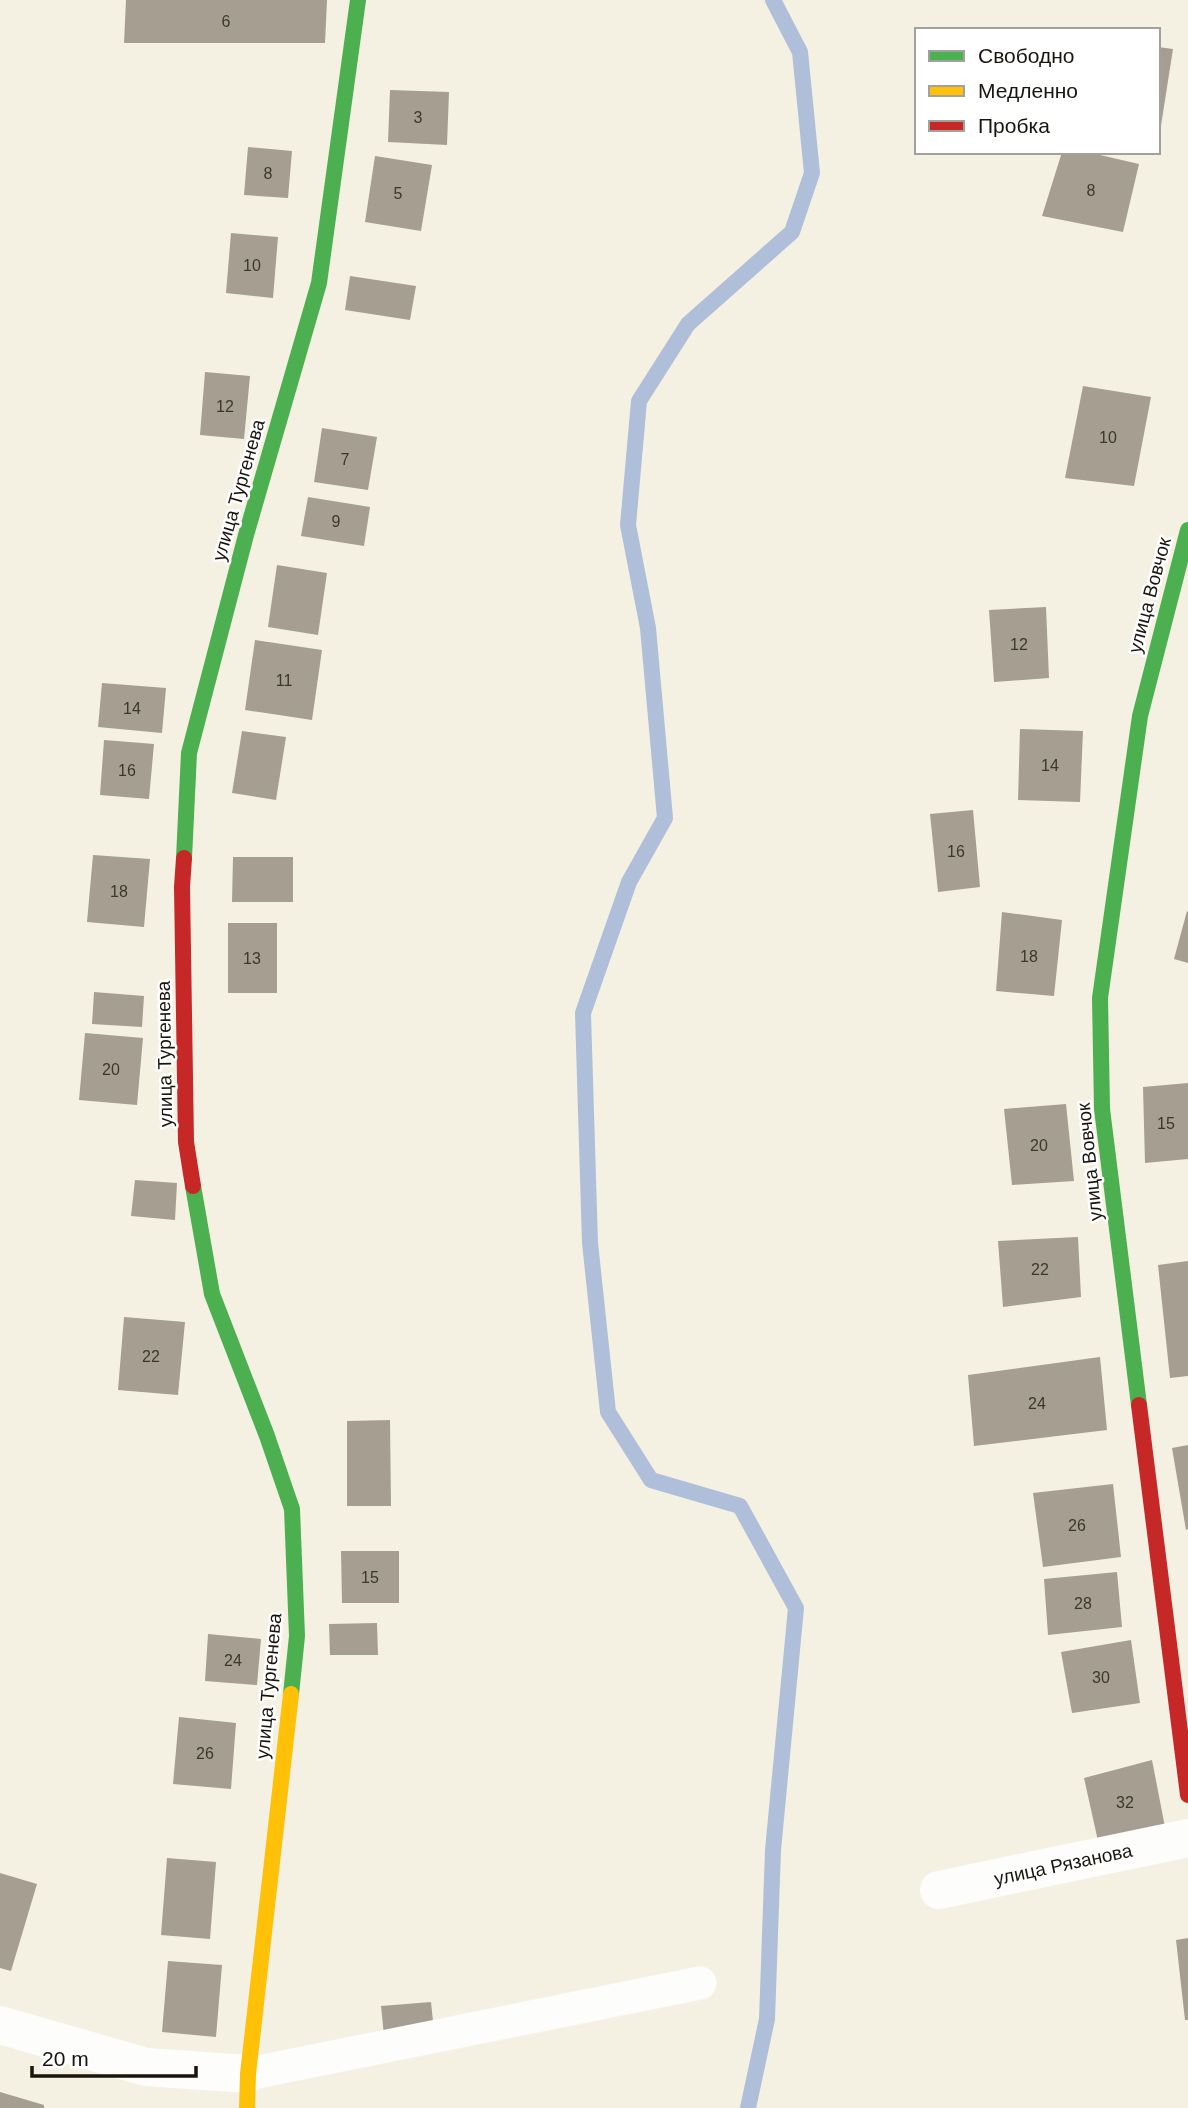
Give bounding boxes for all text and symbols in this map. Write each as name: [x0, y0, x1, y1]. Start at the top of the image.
house number: 6: [222, 13, 231, 30]
legend: [915, 28, 1160, 154]
text: Свободно: [978, 44, 1075, 67]
text: Медленно: [978, 79, 1078, 102]
house number: 3: [414, 109, 423, 126]
text: Пробка: [978, 114, 1050, 137]
house number: 8: [264, 165, 273, 182]
house number: 8: [1087, 182, 1096, 199]
house number: 5: [394, 185, 403, 202]
house number: 10: [243, 257, 261, 274]
house number: 12: [216, 398, 234, 415]
street label: улица Тургенева: [208, 416, 269, 563]
house number: 10: [1099, 429, 1117, 446]
house number: 7: [341, 451, 350, 468]
house number: 9: [332, 513, 341, 530]
street label: улица Вовчок: [1124, 534, 1175, 655]
house number: 12: [1010, 636, 1028, 653]
house number: 11: [276, 672, 292, 689]
house number: 14: [123, 700, 141, 717]
house number: 14: [1041, 757, 1059, 774]
house number: 16: [118, 762, 136, 779]
house number: 16: [947, 843, 965, 860]
house number: 18: [110, 883, 128, 900]
house number: 18: [1020, 948, 1038, 965]
house number: 13: [243, 950, 261, 967]
street label: улица Тургенева: [153, 980, 176, 1127]
house number: 20: [102, 1061, 120, 1078]
street label: улица Вовчок: [1073, 1101, 1106, 1222]
house number: 15: [1157, 1115, 1175, 1132]
house number: 20: [1030, 1137, 1048, 1154]
house number: 22: [1031, 1261, 1049, 1278]
house number: 22: [142, 1348, 160, 1365]
house number: 24: [1028, 1395, 1046, 1412]
house number: 26: [1068, 1517, 1086, 1534]
house number: 15: [361, 1569, 379, 1586]
house number: 28: [1074, 1595, 1092, 1612]
street label: улица Тургенева: [252, 1612, 285, 1760]
house number: 24: [224, 1652, 242, 1669]
house number: 30: [1092, 1669, 1110, 1686]
house number: 26: [196, 1745, 214, 1762]
house number: 32: [1116, 1794, 1134, 1811]
street label: улица Рязанова: [992, 1840, 1134, 1889]
scale bar: [32, 2035, 196, 2078]
text: 20 m: [42, 2047, 89, 2070]

